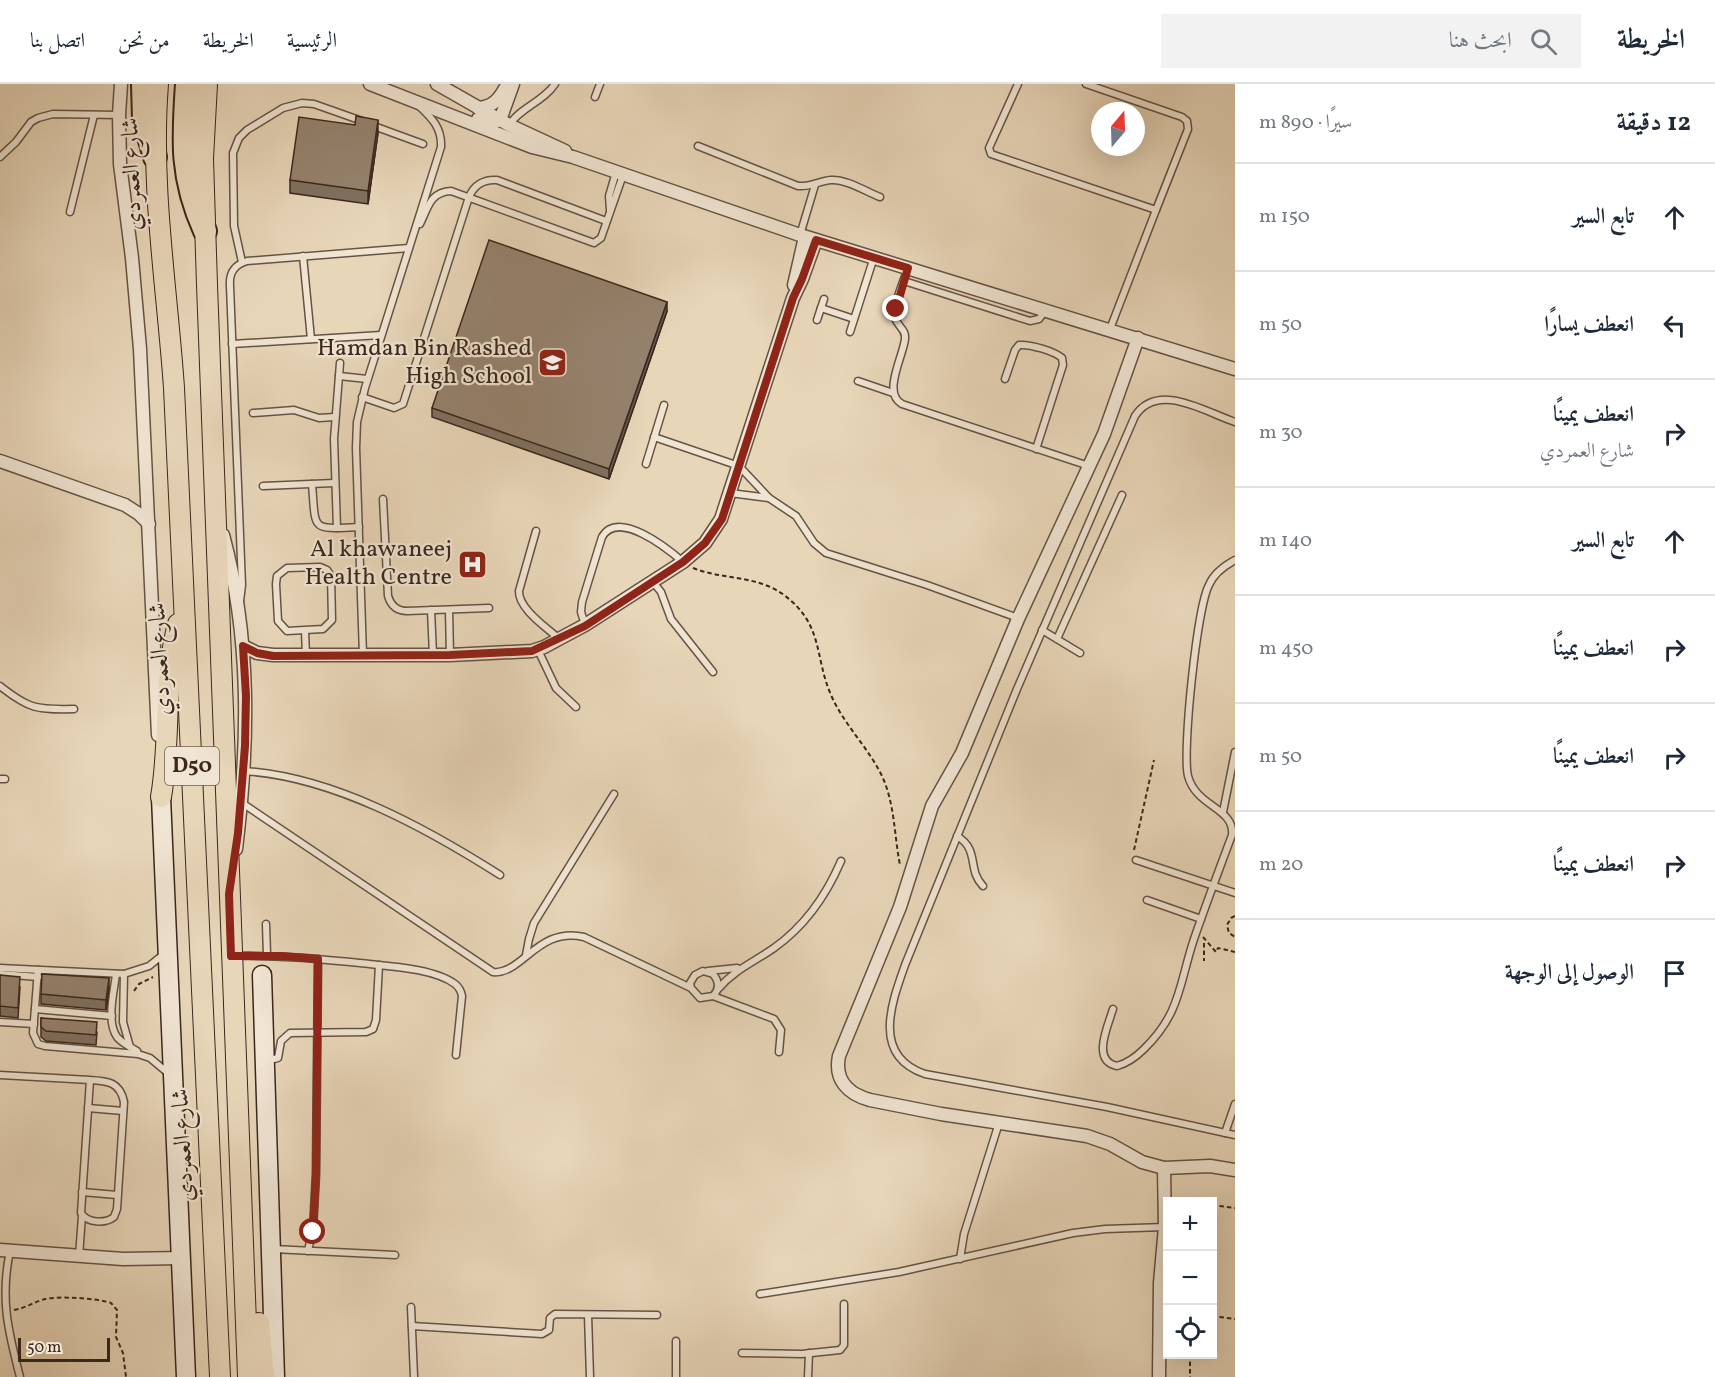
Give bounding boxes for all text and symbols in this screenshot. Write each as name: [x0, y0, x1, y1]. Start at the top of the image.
search box: [1161, 14, 1581, 68]
text: الخريطة: [1617, 21, 1685, 60]
icon: search: [1527, 25, 1560, 58]
text: ابحث هنا: [1449, 26, 1512, 57]
text: اتصل بنا: [30, 27, 85, 56]
text: من نحن: [118, 27, 170, 56]
text: الخريطة: [203, 27, 254, 56]
text: الرئيسية: [287, 27, 337, 56]
north arrow: [1091, 102, 1145, 156]
text: 12 دقيقة: [1616, 105, 1691, 141]
text: سيرًا · 890 m: [1259, 109, 1352, 137]
street label: شارع العمردي: [114, 117, 153, 231]
icon: ahead: [1658, 201, 1691, 234]
text: تابع السير: [1572, 202, 1634, 233]
text: 150 m: [1259, 203, 1310, 231]
route end: [882, 295, 908, 321]
icon: left: [1658, 309, 1691, 342]
text: انعطف يسارًا: [1544, 310, 1634, 341]
text: 50 m: [1259, 311, 1302, 339]
place label: Hamdan Bin Rashed High School: [317, 332, 532, 394]
school or university icon: Hamdan Bin Rashed High School: [537, 347, 569, 379]
text: انعطف يمينًا: [1553, 400, 1634, 431]
icon: right: [1658, 417, 1691, 450]
text: 30 m: [1259, 419, 1303, 447]
text: شارع العمردي: [1540, 438, 1634, 466]
icon: ahead: [1658, 525, 1691, 558]
text: تابع السير: [1572, 526, 1634, 557]
text: 140 m: [1259, 527, 1312, 555]
place label: Al khawaneej Health Centre: [305, 533, 452, 595]
hospital icon: Al khawaneej Health Centre: [457, 548, 489, 580]
street label: شارع العمردي: [141, 602, 182, 716]
icon: right: [1658, 633, 1691, 666]
text: انعطف يمينًا: [1553, 634, 1634, 665]
text: 450 m: [1259, 635, 1313, 663]
icon: right: [1658, 741, 1691, 774]
text: انعطف يمينًا: [1553, 742, 1634, 773]
text: 50 m: [1259, 743, 1302, 771]
road number: D50: [165, 747, 219, 785]
icon: right: [1658, 849, 1691, 882]
text: انعطف يمينًا: [1553, 850, 1634, 881]
text: 20 m: [1259, 851, 1303, 879]
icon: arrive: [1658, 957, 1691, 990]
text: الوصول إلى الوجهة: [1505, 958, 1634, 989]
street label: شارع العمردي: [164, 1088, 205, 1202]
map controls: [1163, 1197, 1217, 1359]
button: +: [1163, 1197, 1217, 1251]
route start: [299, 1218, 325, 1244]
button: −: [1163, 1251, 1217, 1305]
button: locate: [1163, 1305, 1217, 1359]
scale bar: [18, 1335, 110, 1362]
text: 50 m: [27, 1337, 61, 1359]

